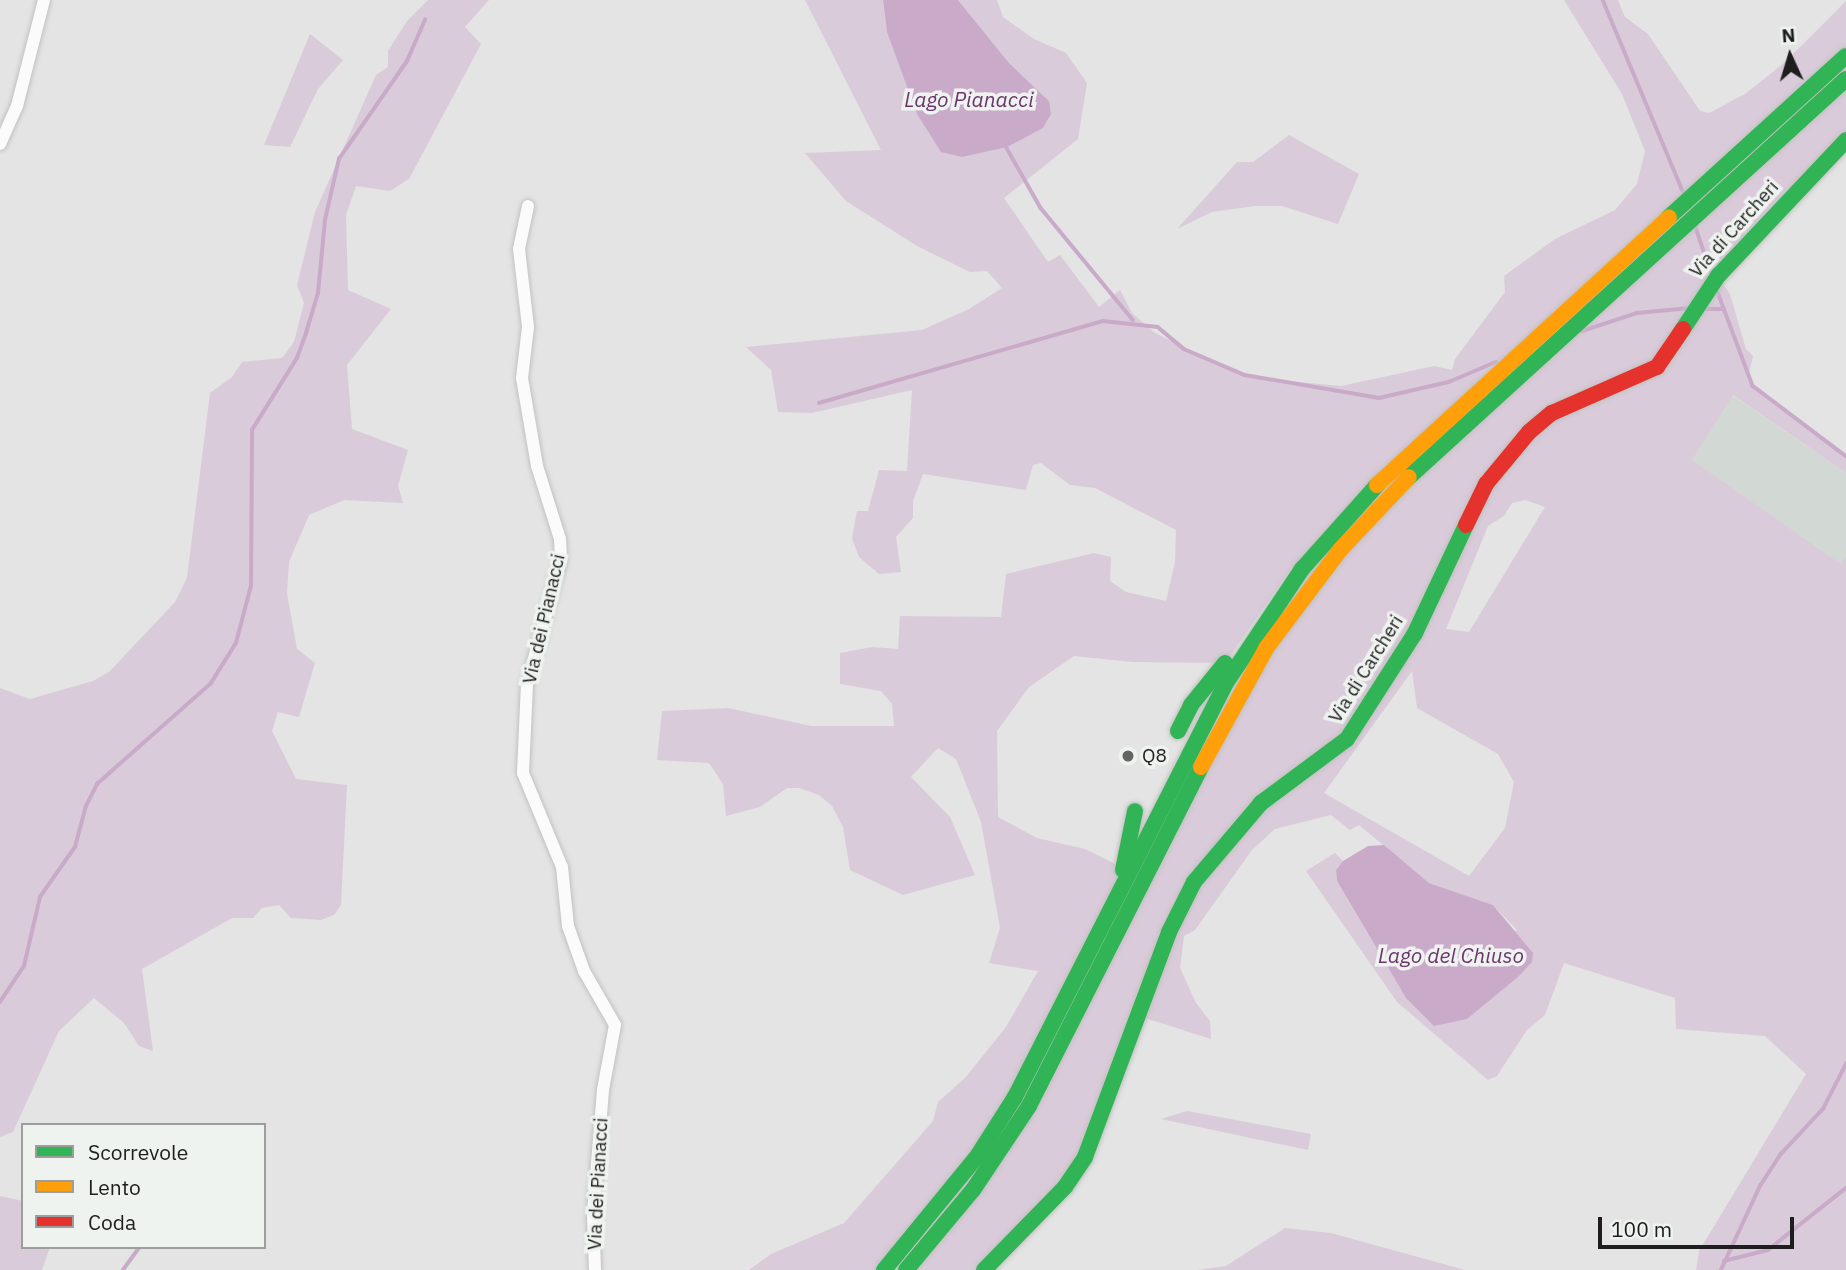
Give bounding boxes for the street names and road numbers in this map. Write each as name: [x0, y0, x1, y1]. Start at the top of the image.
street label: Via di Carcheri: [1685, 176, 1783, 282]
street label: Via dei Pianacci: [518, 552, 570, 686]
street label: Via di Carcheri: [1324, 611, 1408, 727]
street label: Via dei Pianacci: [583, 1117, 613, 1251]

